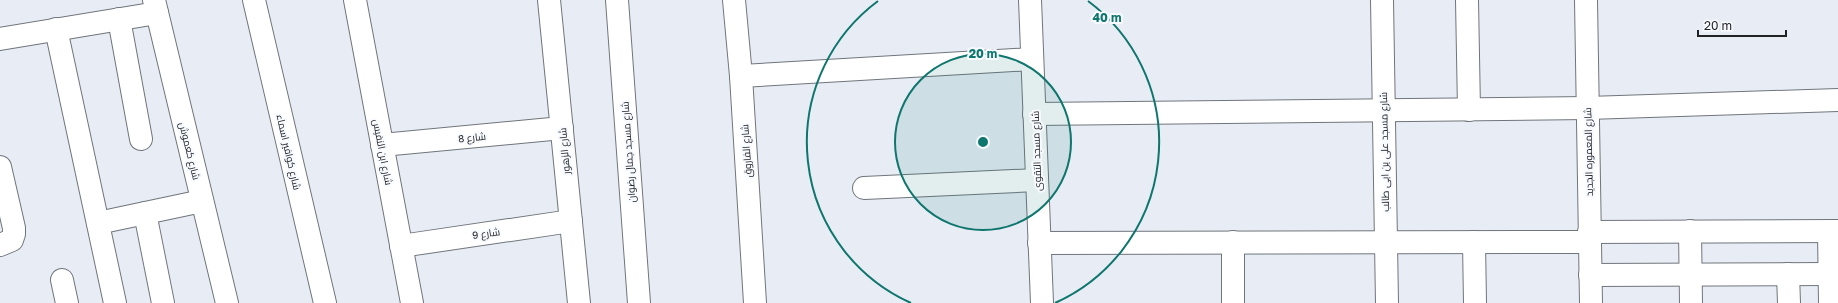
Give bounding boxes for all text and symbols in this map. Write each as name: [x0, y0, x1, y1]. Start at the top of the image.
text: 40 m: [1093, 10, 1121, 25]
scale bar: [1698, 12, 1786, 38]
text: 20 m: [1704, 18, 1732, 33]
text: 20 m: [969, 46, 997, 61]
street label: شارع مسجد على بن ابى طالب: [1377, 92, 1392, 212]
street label: شارع مسجد جمال رضوان: [618, 101, 639, 203]
street label: شارع المعموره الجديد: [1581, 108, 1596, 196]
street label: شارع مسجد التقوى: [1029, 111, 1044, 191]
street label: شارع كوافير اسماء: [273, 113, 304, 191]
street label: شارع ابن النفيس: [370, 118, 395, 186]
street label: شارع كعموش: [176, 121, 203, 181]
street label: شارع الفاروق: [738, 124, 755, 178]
street label: شارع الزهور: [556, 127, 573, 176]
street label: شارع 8: [457, 130, 487, 145]
centre of rings: [976, 135, 990, 149]
street label: شارع 9: [471, 225, 501, 242]

